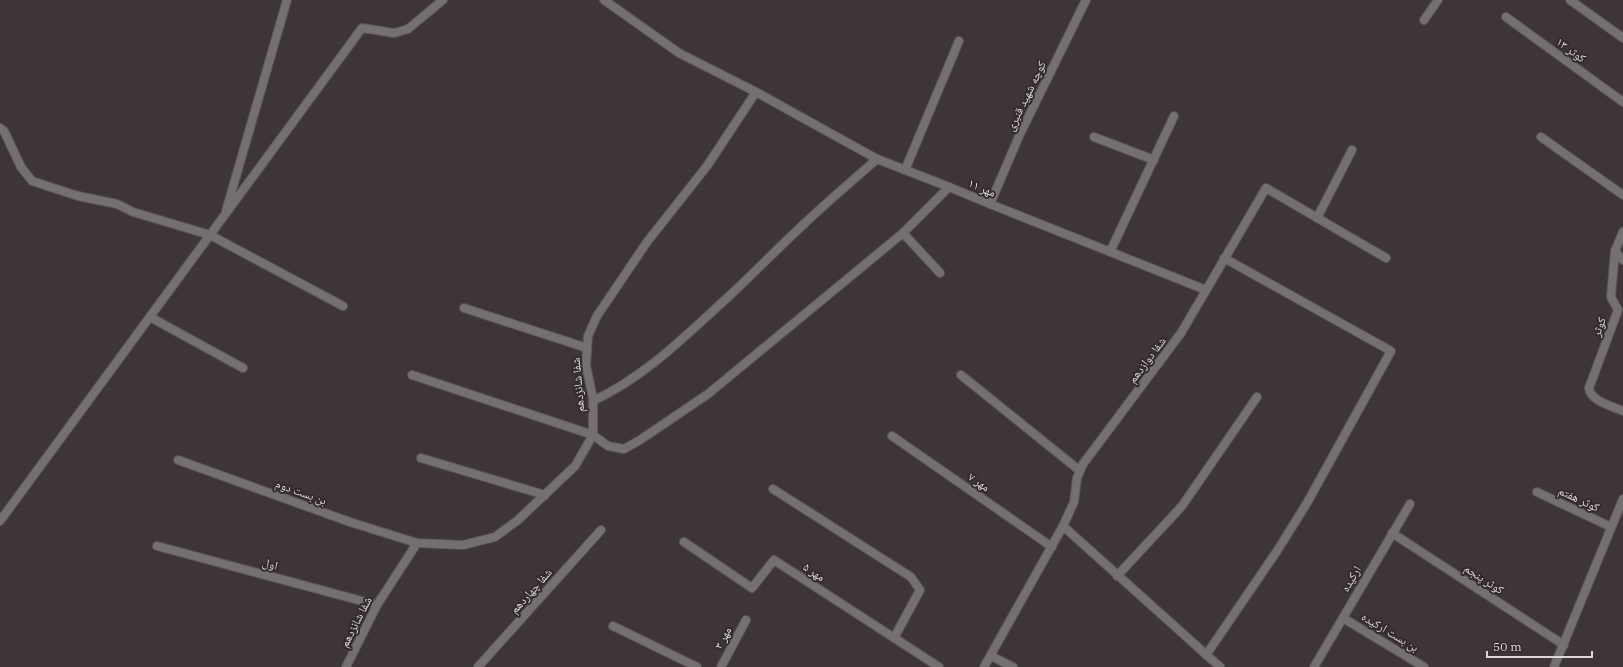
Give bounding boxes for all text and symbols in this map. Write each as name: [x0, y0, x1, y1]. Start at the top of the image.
street label: کوثر ۱۳: [1553, 34, 1589, 65]
street label: کوچه شهید قنبری: [1002, 58, 1049, 133]
street label: مهر ۱۱: [966, 175, 998, 200]
street label: کوثر: [1588, 315, 1609, 340]
street label: شفا دوازدهم: [1124, 334, 1170, 386]
street label: شفا شانزدهم: [568, 357, 588, 413]
street label: مهر ۷: [966, 469, 993, 494]
street label: بن بست دوم: [273, 475, 329, 509]
street label: کوثر هفتم: [1556, 483, 1602, 515]
street label: اول: [261, 554, 280, 573]
street label: مهر ۵: [801, 559, 828, 584]
street label: کوثر پنجم: [1461, 560, 1507, 598]
street label: ارکیده: [1337, 563, 1364, 594]
street label: شفا چهاردهم: [506, 565, 556, 617]
street label: شفا شانزدهم: [336, 594, 376, 650]
street label: بن بست ارکیده: [1359, 609, 1422, 655]
street label: مهر ۳: [711, 624, 734, 651]
scale bar: [1487, 633, 1592, 659]
text: 50 m: [1493, 639, 1522, 654]

